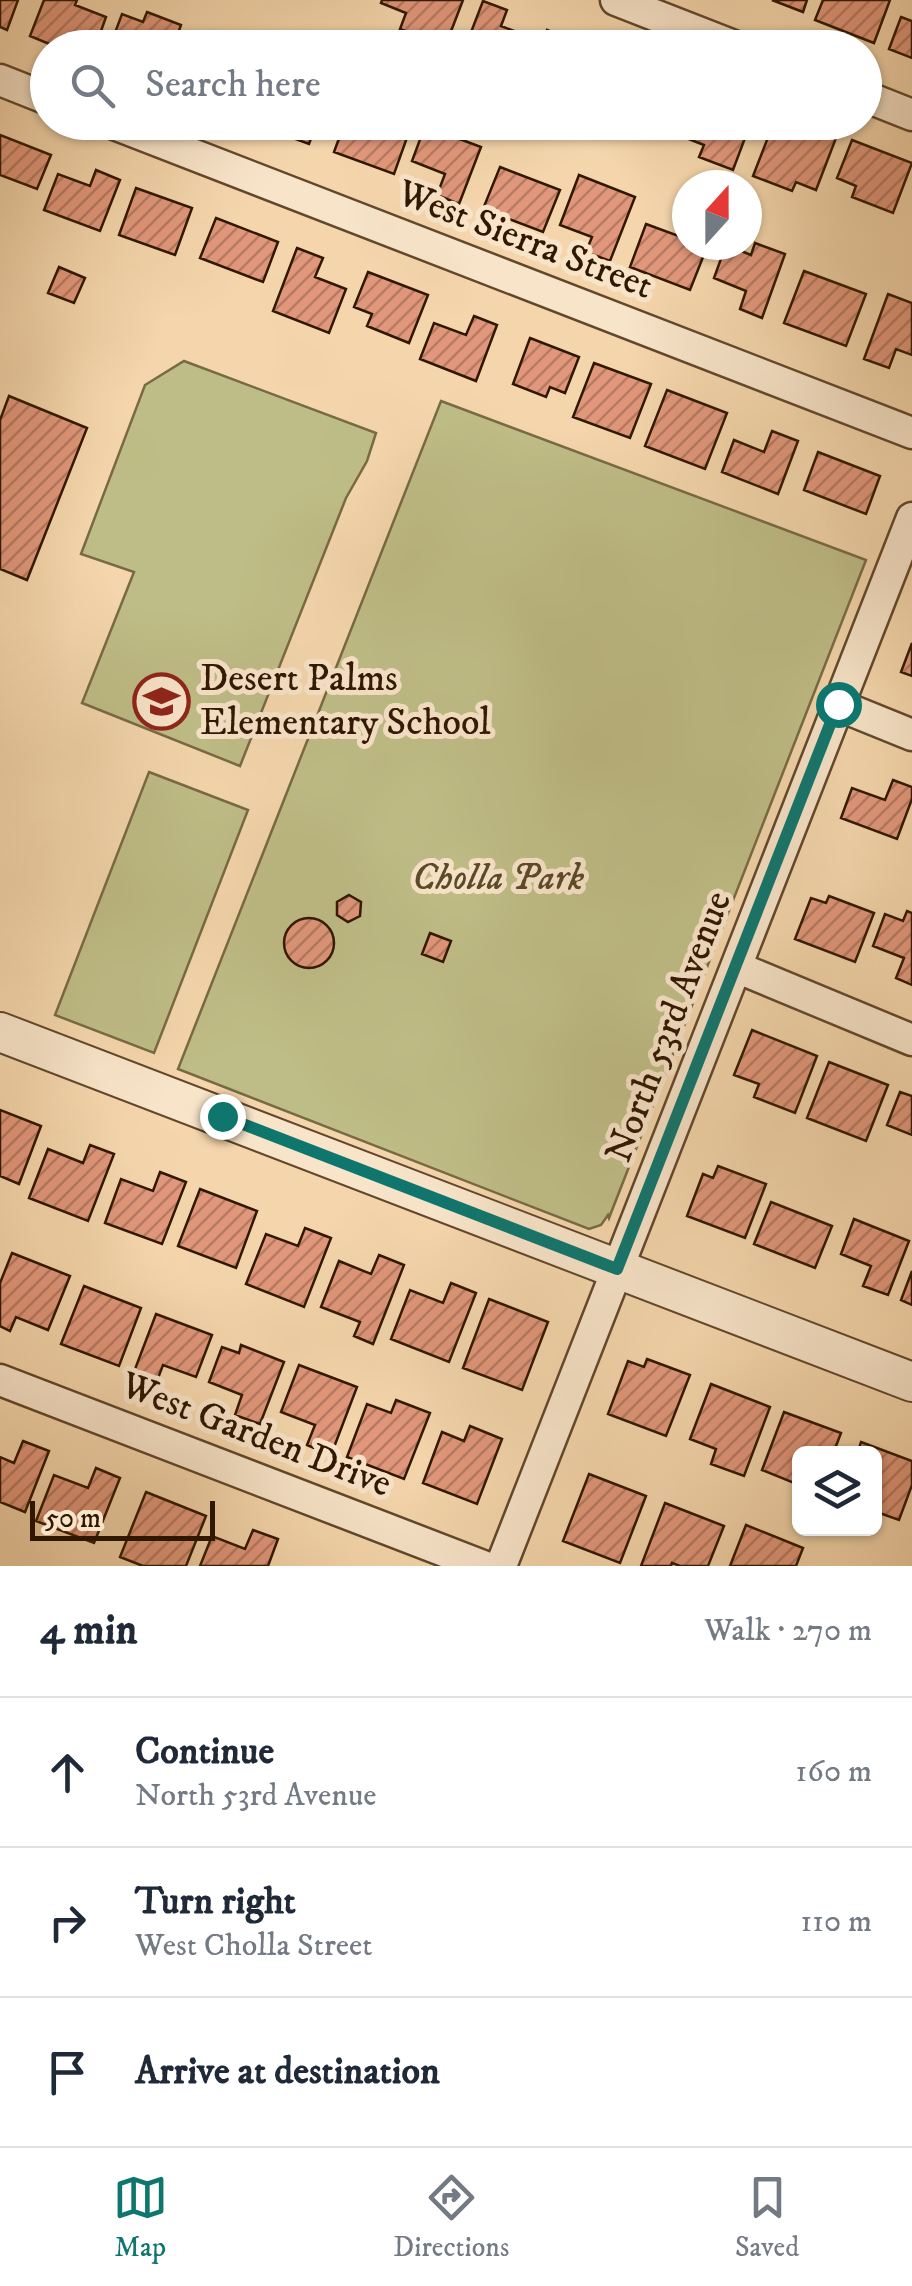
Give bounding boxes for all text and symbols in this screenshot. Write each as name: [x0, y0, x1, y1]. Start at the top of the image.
search box: [30, 30, 882, 140]
icon: search: [65, 58, 120, 113]
text: Search here: [145, 61, 321, 109]
street label: West Sierra Street: [390, 169, 659, 311]
north arrow: [672, 170, 762, 260]
place label: Desert Palms Elementary School: [200, 655, 491, 747]
school or university icon: Desert Palms Elementary School: [131, 671, 191, 731]
route start: [816, 682, 862, 728]
park label: Cholla Park: [412, 854, 584, 902]
street label: North 53rd Avenue: [595, 884, 743, 1170]
route end: [200, 1094, 246, 1140]
street label: West Garden Drive: [113, 1361, 398, 1509]
map controls: [792, 1446, 882, 1536]
button: layers: [792, 1446, 882, 1536]
scale bar: [30, 1496, 215, 1540]
text: 50 m: [45, 1501, 101, 1536]
text: 4 min: [40, 1605, 138, 1657]
text: Walk · 270 m: [704, 1611, 872, 1651]
text: Continue: [135, 1728, 274, 1776]
icon: ahead: [40, 1745, 95, 1800]
text: 160 m: [796, 1752, 872, 1792]
text: North 53rd Avenue: [135, 1776, 377, 1816]
text: Turn right: [135, 1878, 296, 1926]
icon: right: [40, 1895, 95, 1950]
text: 110 m: [800, 1902, 872, 1942]
text: West Cholla Street: [135, 1926, 373, 1966]
icon: arrive: [40, 2045, 95, 2100]
text: Arrive at destination: [135, 2048, 440, 2096]
tab: Map: [113, 2170, 168, 2265]
tab: Directions: [393, 2170, 509, 2265]
tab: Saved: [735, 2170, 799, 2265]

